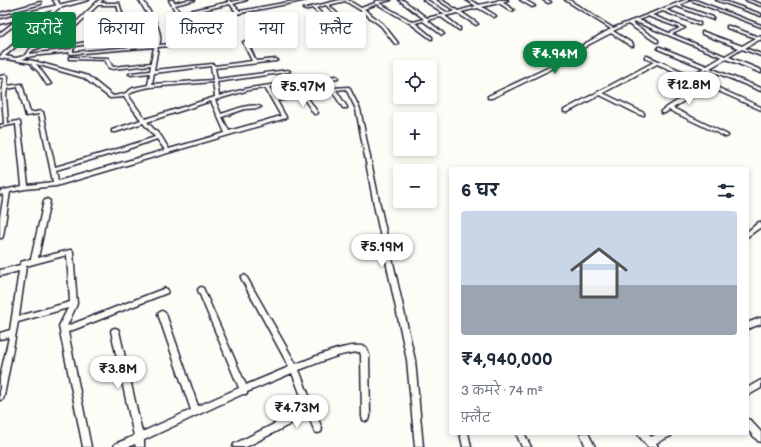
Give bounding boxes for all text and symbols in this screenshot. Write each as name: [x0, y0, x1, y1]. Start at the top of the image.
chip: खरीदें: [12, 12, 76, 48]
chip: किराया: [84, 12, 158, 48]
chip: फ़िल्टर: [166, 12, 237, 48]
chip: नया: [245, 12, 298, 48]
chip: फ़्लैट: [306, 12, 366, 48]
pin: ₹4.94M: [522, 41, 588, 75]
text: ₹4.94M: [532, 46, 578, 62]
map controls: [393, 60, 437, 208]
button: locate: [393, 60, 437, 104]
pin: ₹12.8M: [656, 72, 722, 106]
pin: ₹5.97M: [270, 74, 336, 108]
text: ₹12.8M: [667, 77, 711, 93]
text: ₹5.97M: [280, 79, 326, 95]
button: +: [393, 112, 437, 156]
button: −: [393, 164, 437, 208]
icon: filters: [715, 180, 737, 202]
text: 6 घर: [461, 181, 499, 201]
pin: ₹5.19M: [349, 234, 415, 268]
icon: home: [563, 237, 635, 309]
text: ₹5.19M: [360, 239, 404, 255]
text: ₹4,940,000: [461, 350, 553, 370]
pin: ₹3.8M: [90, 356, 146, 390]
text: ₹3.8M: [99, 361, 137, 377]
text: 3 कमरे · 74 m²: [461, 383, 543, 399]
pin: ₹4.73M: [264, 395, 330, 429]
text: ₹4.73M: [274, 400, 320, 416]
text: फ़्लैट: [461, 410, 491, 426]

